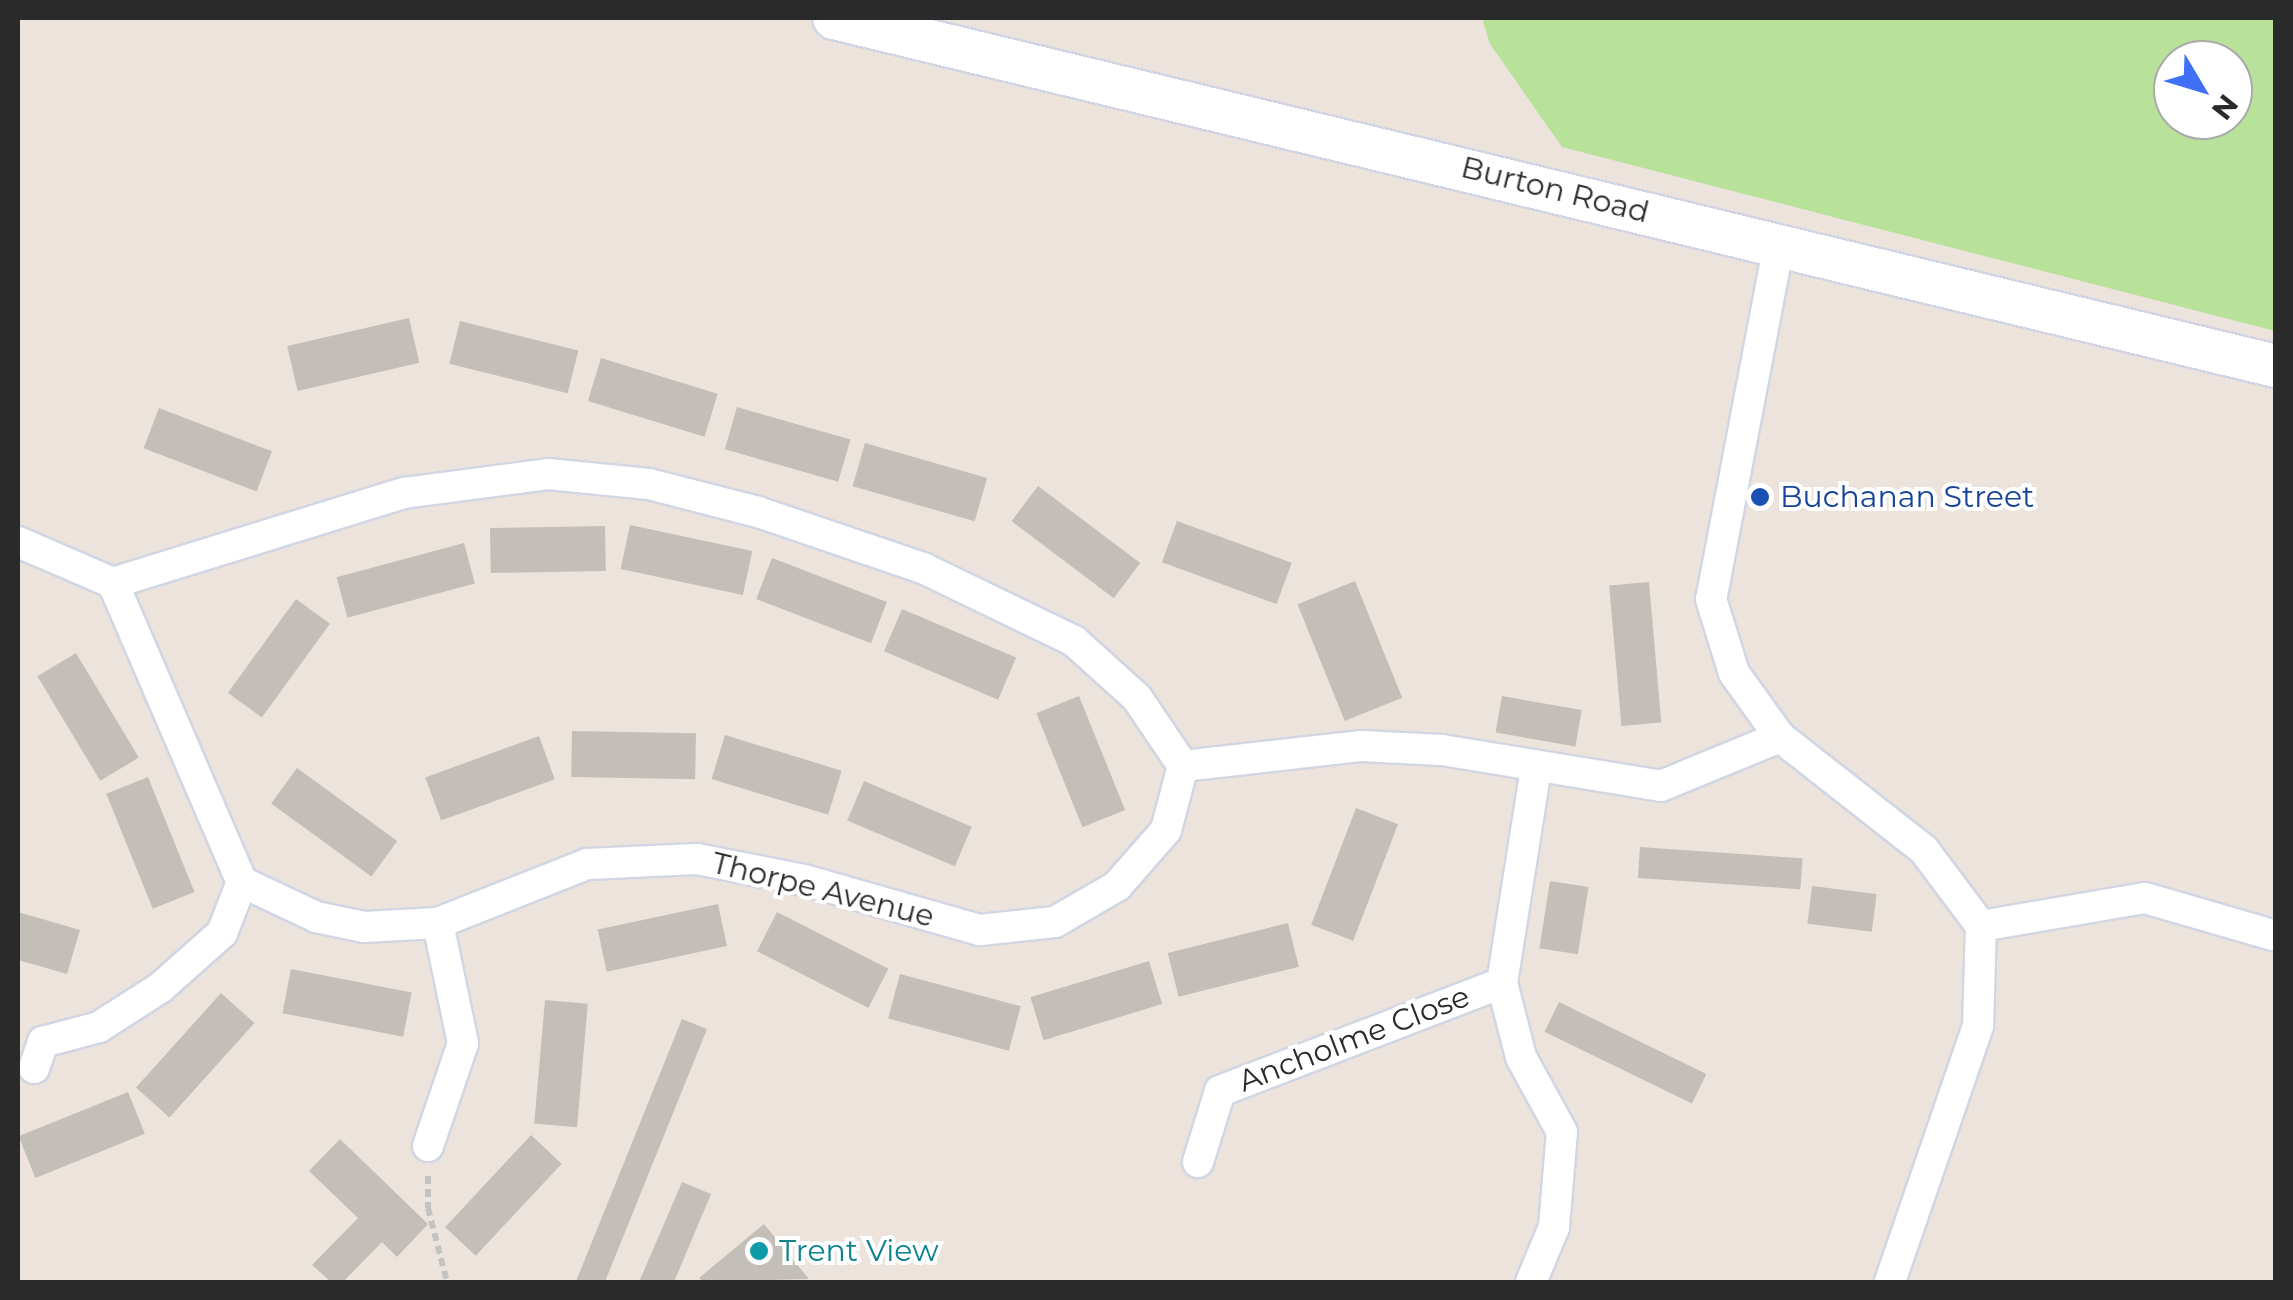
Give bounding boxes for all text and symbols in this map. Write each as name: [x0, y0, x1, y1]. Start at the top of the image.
north arrow: [2153, 40, 2253, 140]
text: N: [2205, 88, 2245, 127]
street label: Burton Road: [1457, 149, 1653, 231]
place label: Buchanan Street: [1780, 479, 2034, 515]
marker: Buchanan Street: [1749, 486, 1771, 508]
street label: Thorpe Avenue: [708, 845, 938, 935]
street label: Ancholme Close: [1233, 978, 1475, 1100]
place label: Trent View: [779, 1233, 939, 1269]
marker: Trent View: [748, 1240, 770, 1262]

